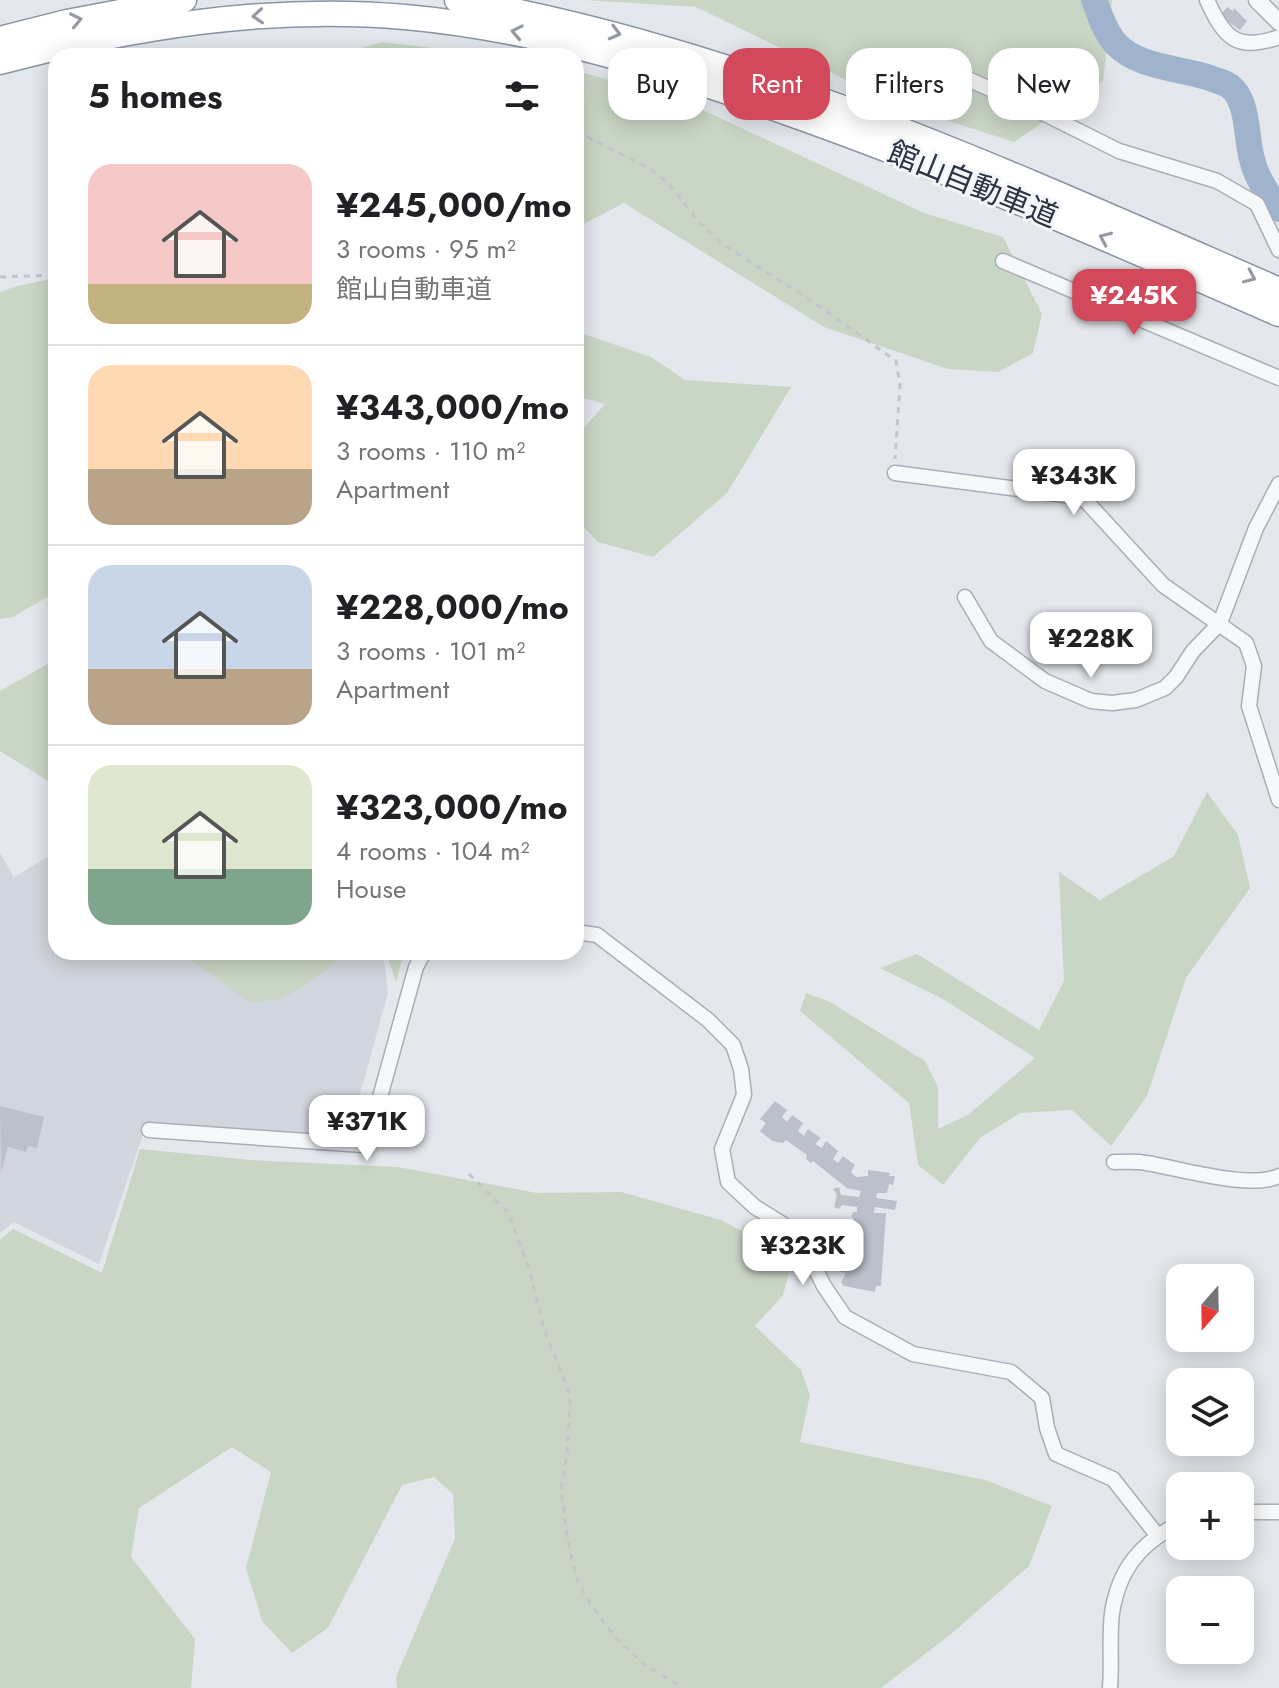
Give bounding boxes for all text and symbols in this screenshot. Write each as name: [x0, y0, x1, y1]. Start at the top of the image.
one-way arrow: [251, 7, 264, 24]
one-way arrow: [68, 12, 82, 29]
one-way arrow: [608, 24, 622, 41]
one-way arrow: [510, 25, 523, 42]
chip: Buy: [608, 48, 707, 120]
chip: Rent: [723, 48, 830, 120]
chip: Filters: [846, 48, 972, 120]
chip: New: [988, 48, 1099, 120]
text: 5 homes: [88, 72, 222, 121]
icon: filters: [500, 74, 544, 118]
street label: 館山自動車道: [881, 130, 1065, 238]
text: ¥245,000/mo: [336, 181, 571, 230]
icon: home: [152, 196, 248, 292]
text: 3 rooms · 95 m²: [336, 230, 516, 268]
one-way arrow: [1099, 231, 1113, 247]
one-way arrow: [1242, 268, 1256, 284]
pin: ¥245K: [1078, 269, 1190, 337]
text: 館山自動車道: [336, 270, 492, 308]
text: ¥245K: [1090, 276, 1178, 314]
text: ¥343,000/mo: [336, 383, 569, 432]
icon: home: [152, 397, 248, 493]
text: 3 rooms · 110 m²: [336, 432, 525, 470]
pin: ¥343K: [1018, 449, 1130, 517]
text: ¥343K: [1031, 456, 1117, 494]
text: Apartment: [336, 470, 449, 508]
text: ¥228,000/mo: [336, 583, 569, 632]
icon: home: [152, 597, 248, 693]
pin: ¥228K: [1035, 612, 1147, 680]
text: ¥228K: [1048, 619, 1134, 657]
text: 3 rooms · 101 m²: [336, 632, 525, 670]
text: Apartment: [336, 670, 449, 708]
text: ¥323,000/mo: [336, 783, 568, 832]
icon: home: [152, 797, 248, 893]
text: 4 rooms · 104 m²: [336, 832, 530, 870]
text: House: [336, 870, 406, 908]
pin: ¥371K: [311, 1095, 423, 1163]
text: ¥371K: [327, 1102, 407, 1140]
pin: ¥323K: [747, 1219, 859, 1287]
text: ¥323K: [761, 1226, 845, 1264]
north arrow: [1166, 1264, 1254, 1352]
map controls: [1166, 1264, 1254, 1664]
button: layers: [1166, 1368, 1254, 1456]
button: +: [1166, 1472, 1254, 1560]
button: −: [1166, 1576, 1254, 1664]

